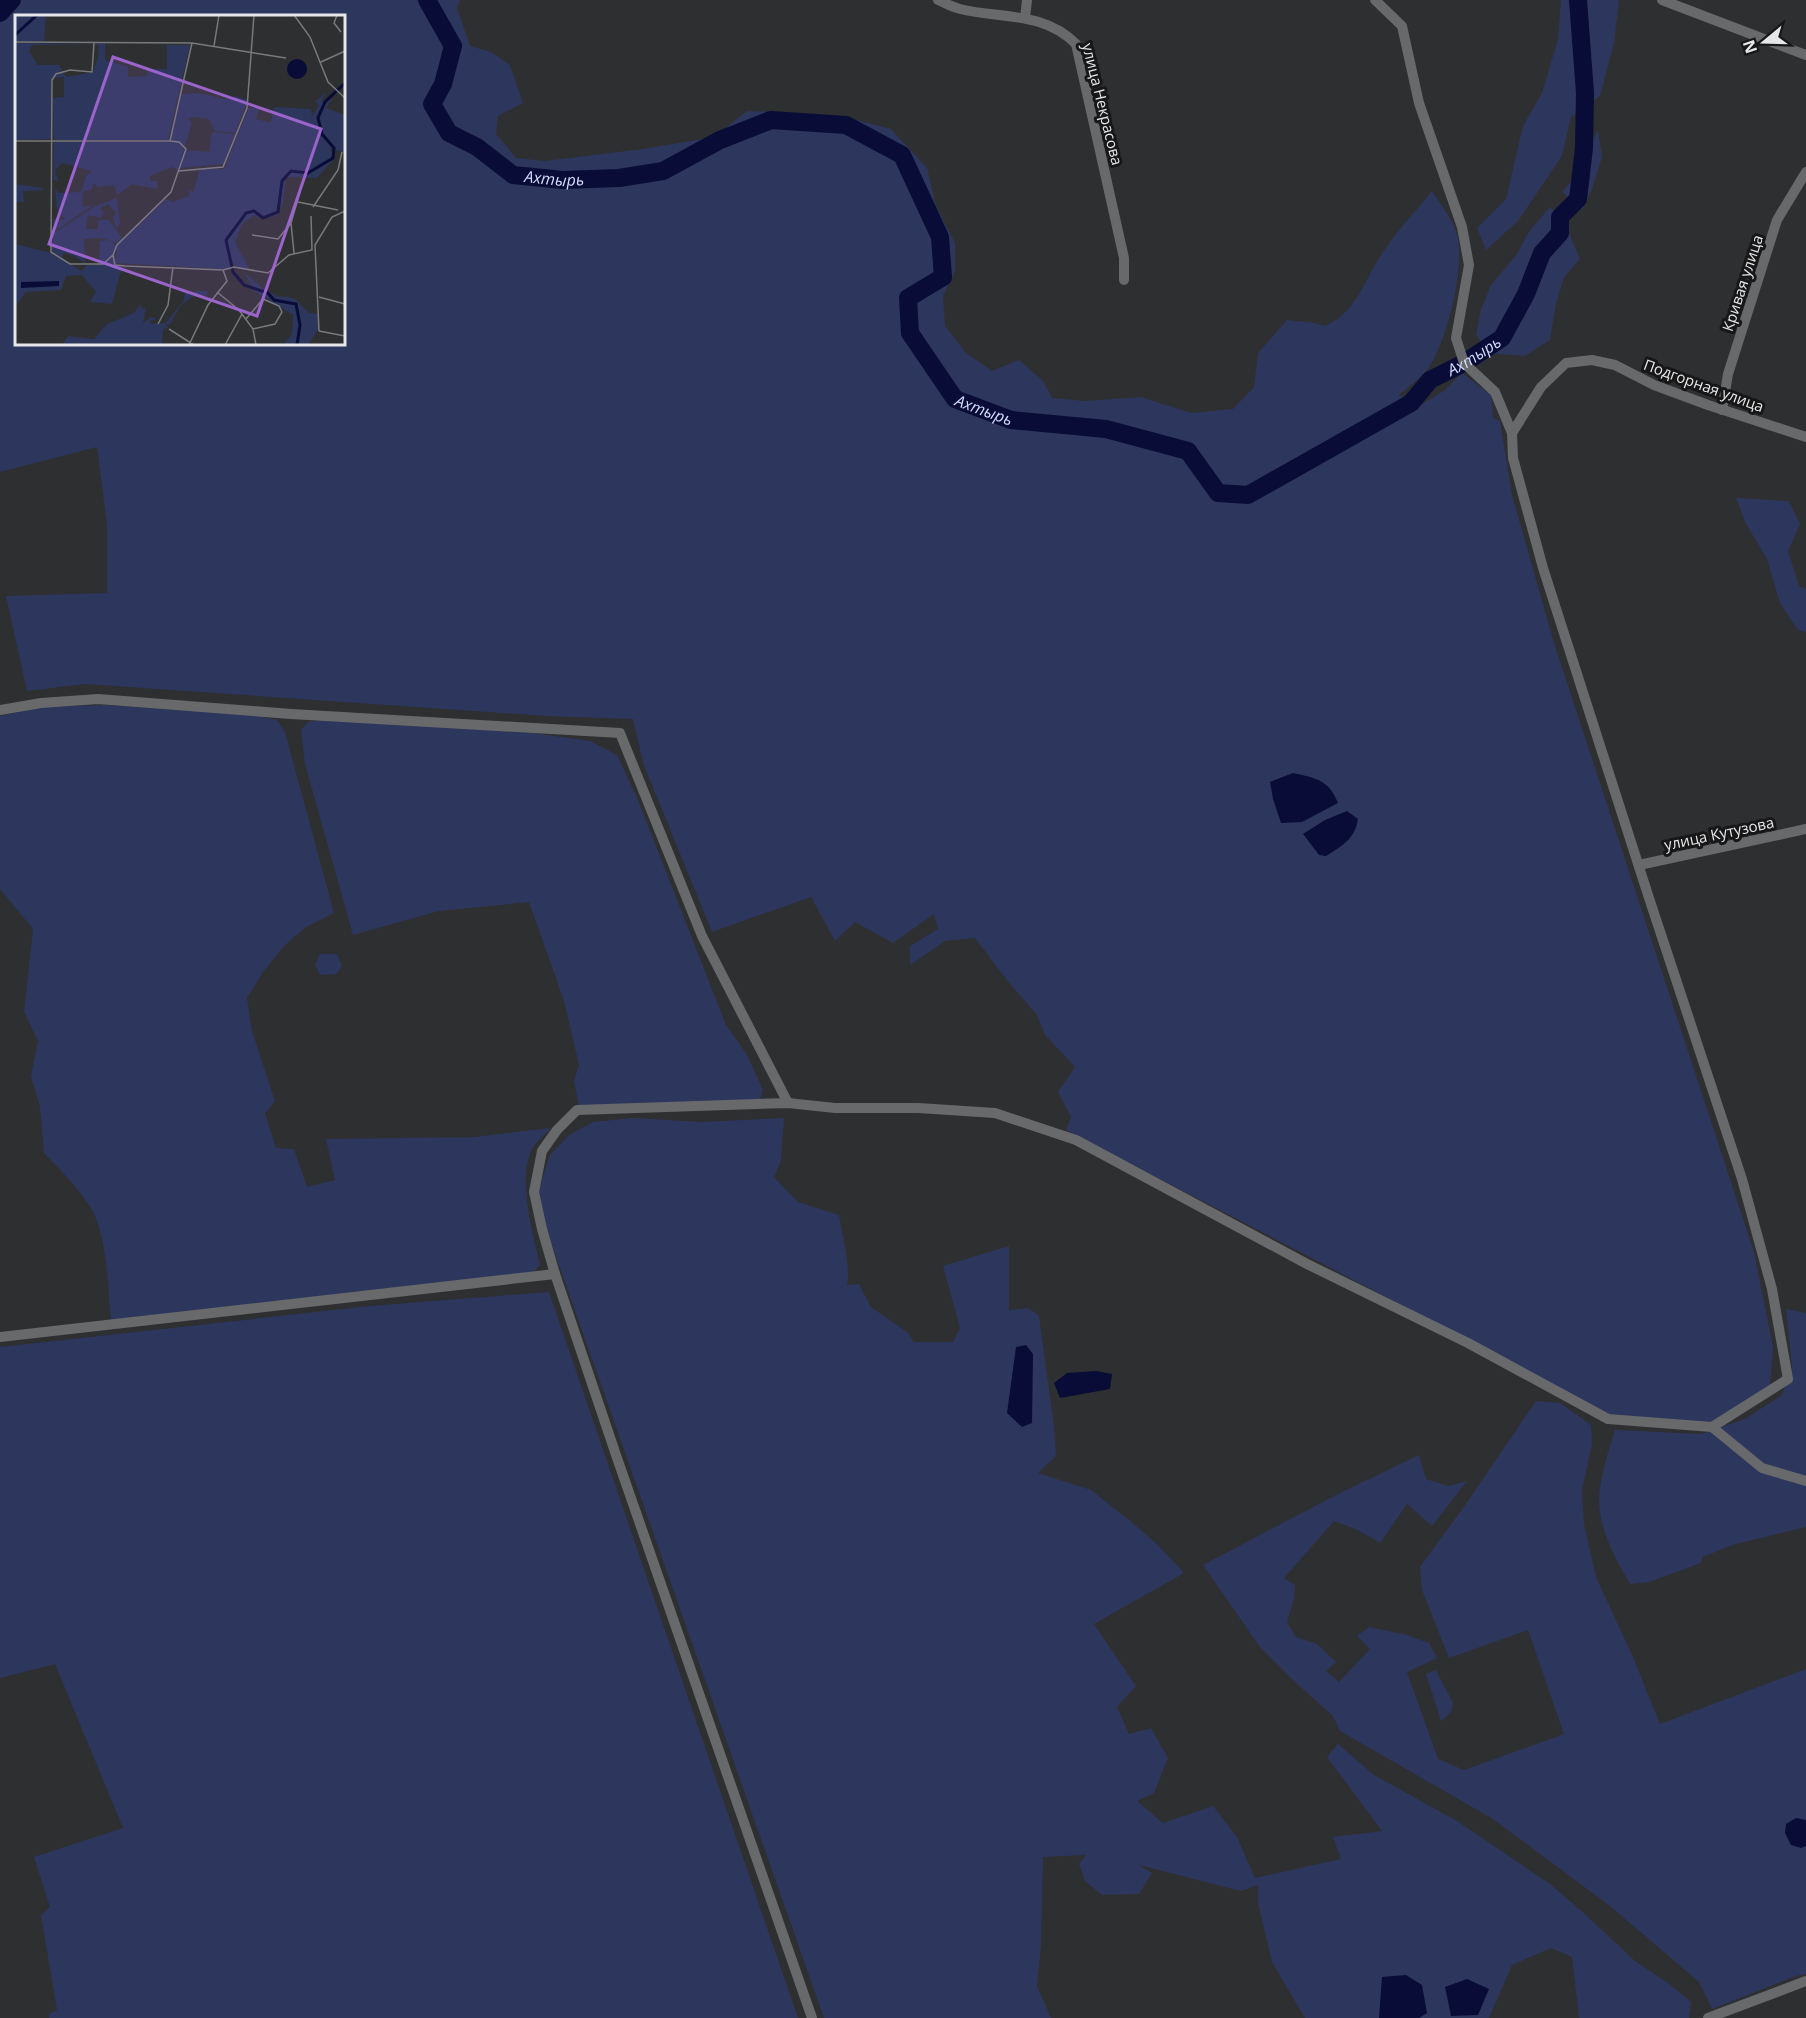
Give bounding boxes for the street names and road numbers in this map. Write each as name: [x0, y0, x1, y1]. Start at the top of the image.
street label: улица Некрасова: [1078, 41, 1128, 167]
street label: Кривая улица: [1717, 232, 1767, 334]
street label: Подгорная улица: [1641, 354, 1767, 416]
street label: улица Кутузова: [1662, 812, 1776, 854]

